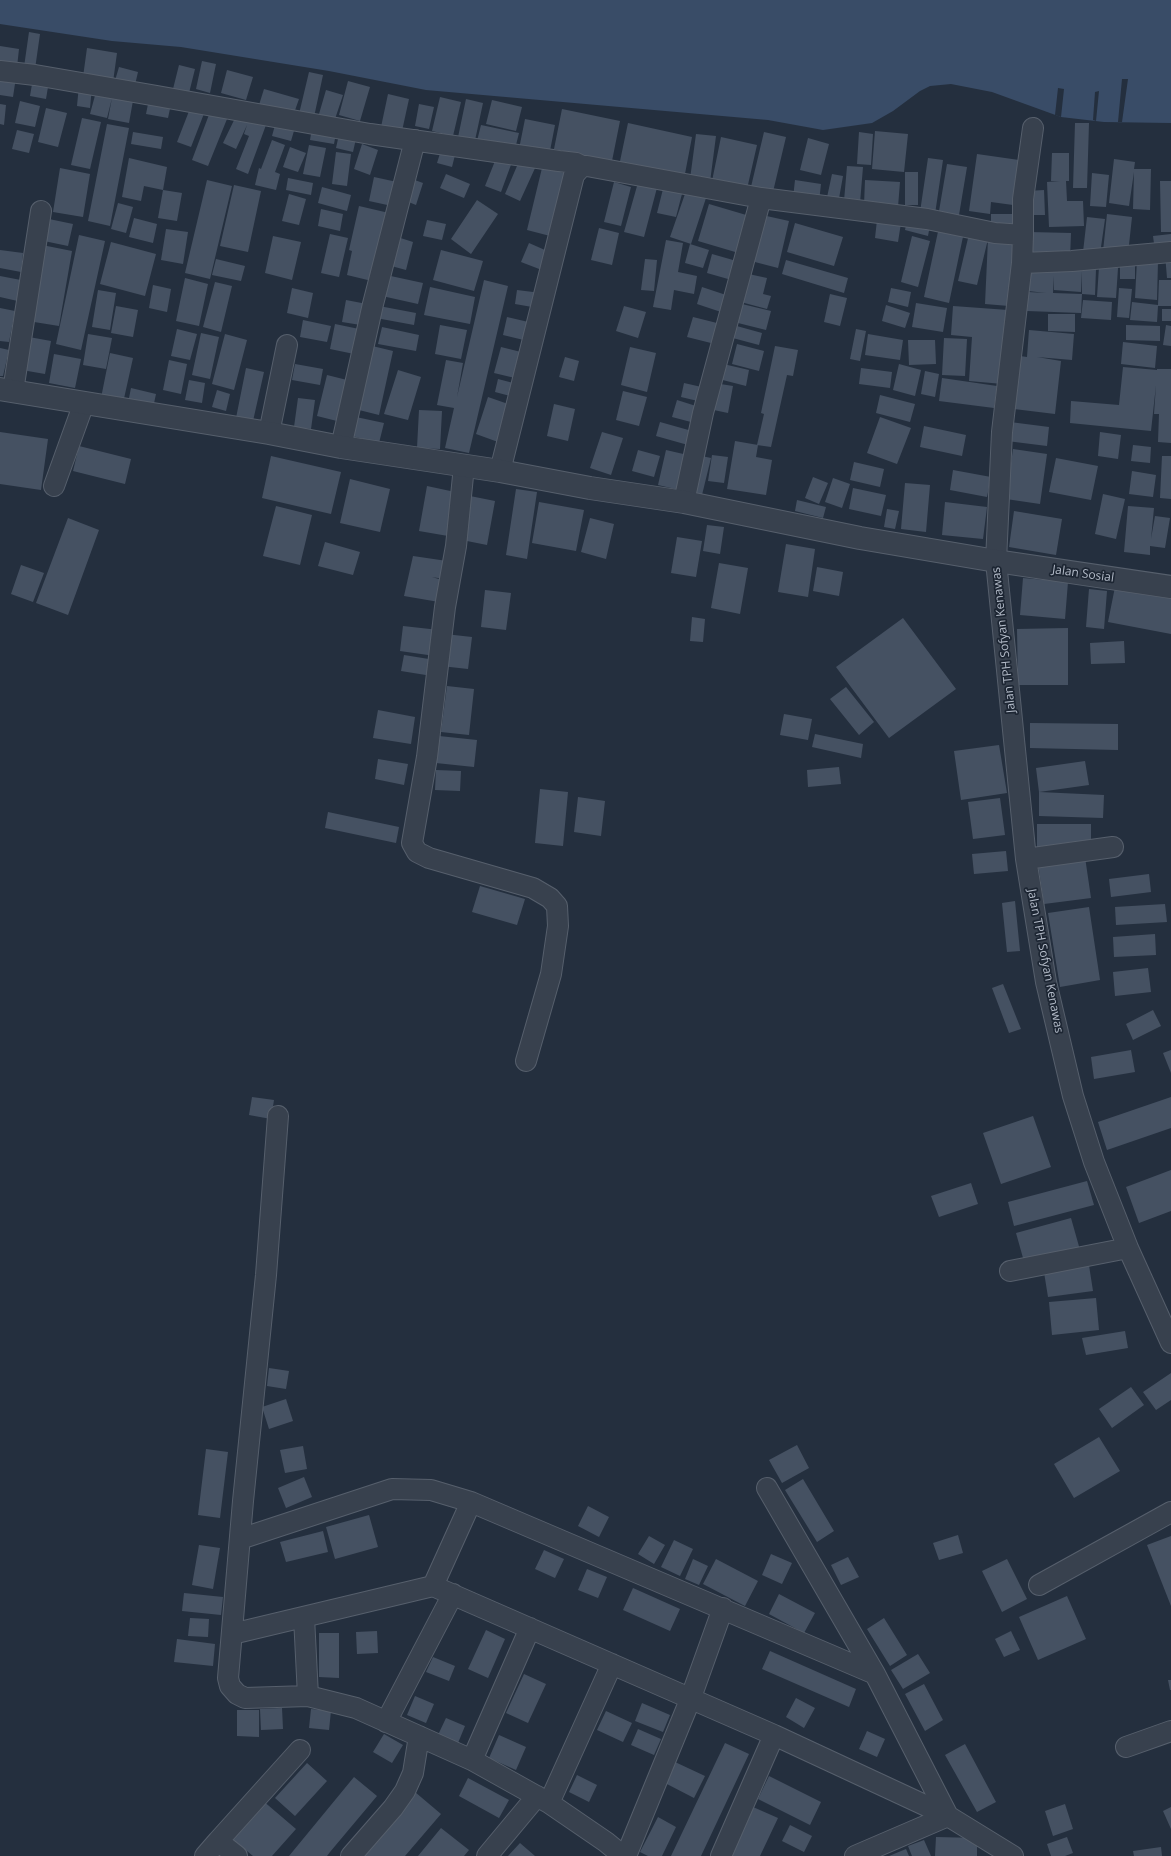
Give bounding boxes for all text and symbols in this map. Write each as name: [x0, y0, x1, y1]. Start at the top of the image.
street label: Jalan Sosial: [1051, 563, 1115, 585]
street label: Jalan TPH Sofyan Kenawas: [989, 566, 1019, 714]
street label: Jalan TPH Sofyan Kenawas: [1024, 888, 1066, 1034]

